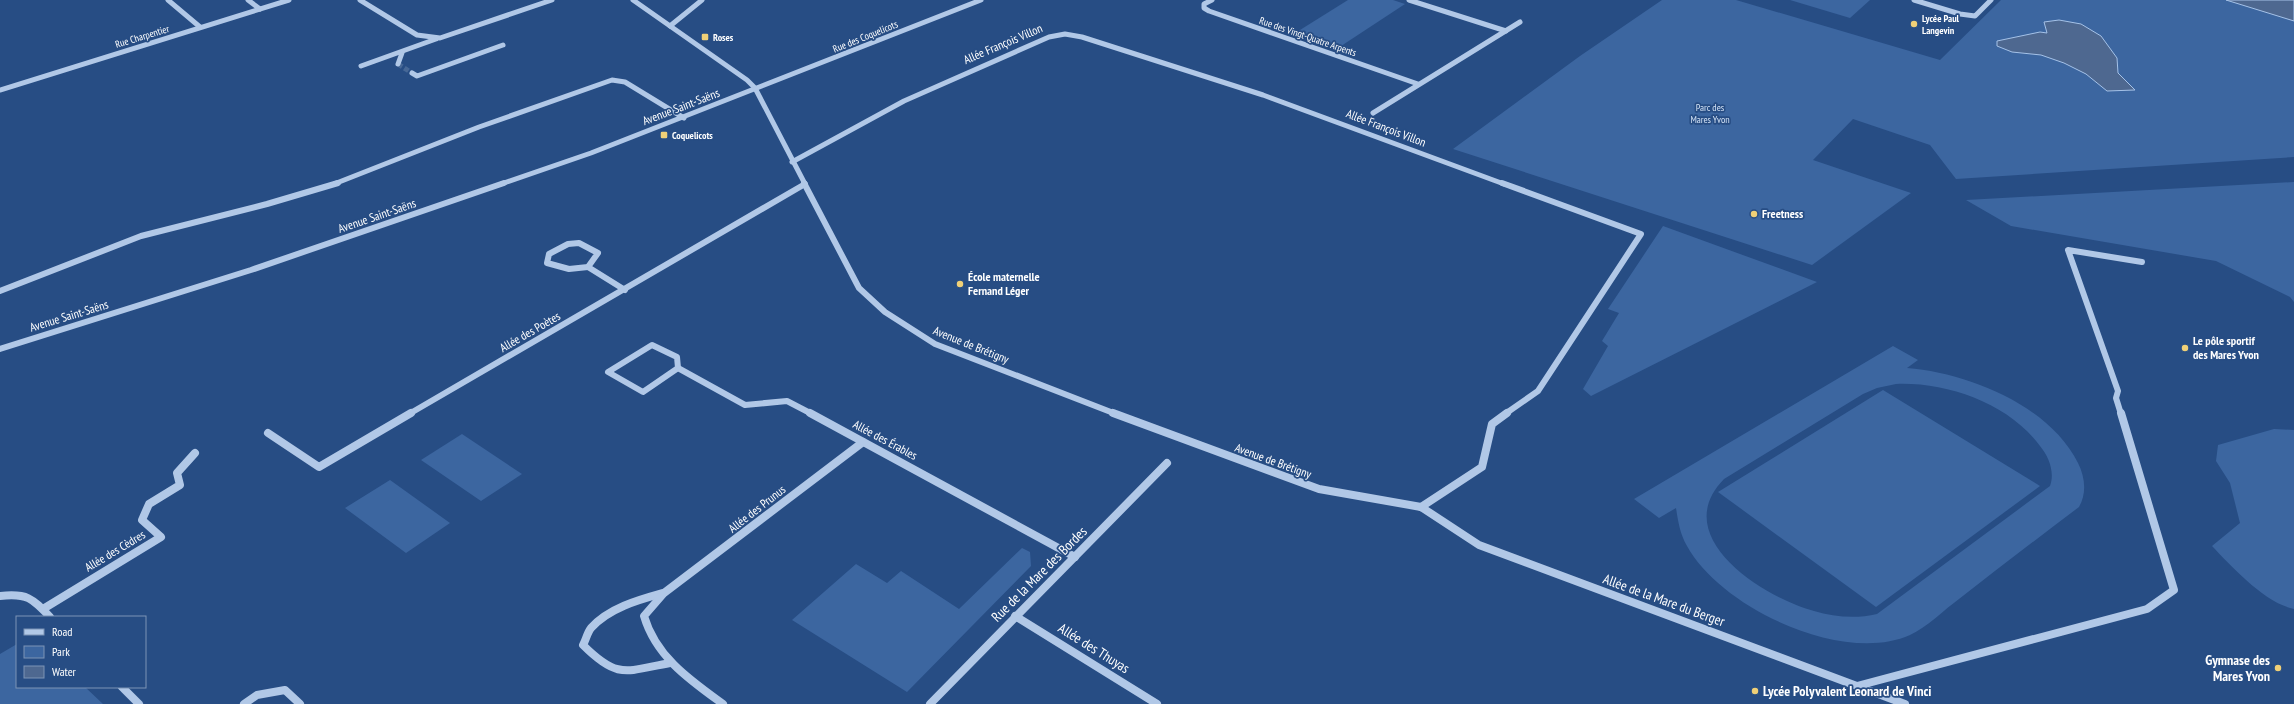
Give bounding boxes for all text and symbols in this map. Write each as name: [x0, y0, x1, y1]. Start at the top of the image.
place label: Lycée Paul Langevin: [1922, 12, 1960, 37]
street label: Rue des Vingt-Quatre Arpents: [1258, 14, 1359, 59]
street label: Rue des Coquelicots: [831, 17, 900, 55]
marker: Lycée Paul Langevin: [1909, 19, 1919, 29]
street label: Allée François Villon: [961, 20, 1045, 67]
street label: Rue Charpentier: [114, 22, 171, 51]
place label: Roses: [713, 31, 734, 44]
marker: Roses: [700, 32, 710, 42]
street label: Avenue Saint-Saëns: [640, 85, 722, 128]
park label: Parc des Mares Yvon: [1690, 101, 1730, 126]
street label: Allée François Villon: [1344, 105, 1428, 150]
place label: Coquelicots: [672, 129, 713, 142]
marker: Coquelicots: [659, 130, 669, 140]
street label: Avenue Saint-Saëns: [336, 195, 418, 236]
place label: Freetness: [1762, 206, 1803, 221]
marker: Freetness: [1749, 209, 1759, 219]
place label: École maternelle Fernand Léger: [968, 269, 1040, 298]
marker: École maternelle Fernand Léger: [955, 279, 965, 289]
street label: Avenue Saint-Saëns: [28, 296, 110, 335]
street label: Allée des Poètes: [497, 308, 563, 355]
street label: Avenue de Brétigny: [931, 323, 1012, 367]
place label: Le pôle sportif des Mares Yvon: [2193, 333, 2259, 362]
marker: Le pôle sportif des Mares Yvon: [2180, 343, 2190, 353]
street label: Allée des Érables: [851, 416, 920, 463]
street label: Avenue de Brétigny: [1233, 440, 1314, 481]
street label: Allée des Prunus: [725, 482, 788, 536]
street label: Rue de la Mare des Bordes: [987, 522, 1091, 626]
street label: Allée des Cèdres: [82, 527, 148, 575]
street label: Allée de la Mare du Berger: [1601, 570, 1728, 630]
legend: [16, 616, 146, 688]
street label: Allée des Thuyas: [1055, 619, 1133, 677]
text: Road: [52, 624, 72, 639]
text: Park: [52, 644, 70, 659]
place label: Gymnase des Mares Yvon: [2205, 651, 2270, 685]
marker: Gymnase des Mares Yvon: [2273, 663, 2283, 673]
text: Water: [52, 664, 77, 679]
place label: Lycée Polyvalent Leonard de Vinci: [1763, 682, 1932, 700]
marker: Lycée Polyvalent Leonard de Vinci: [1750, 686, 1760, 696]

